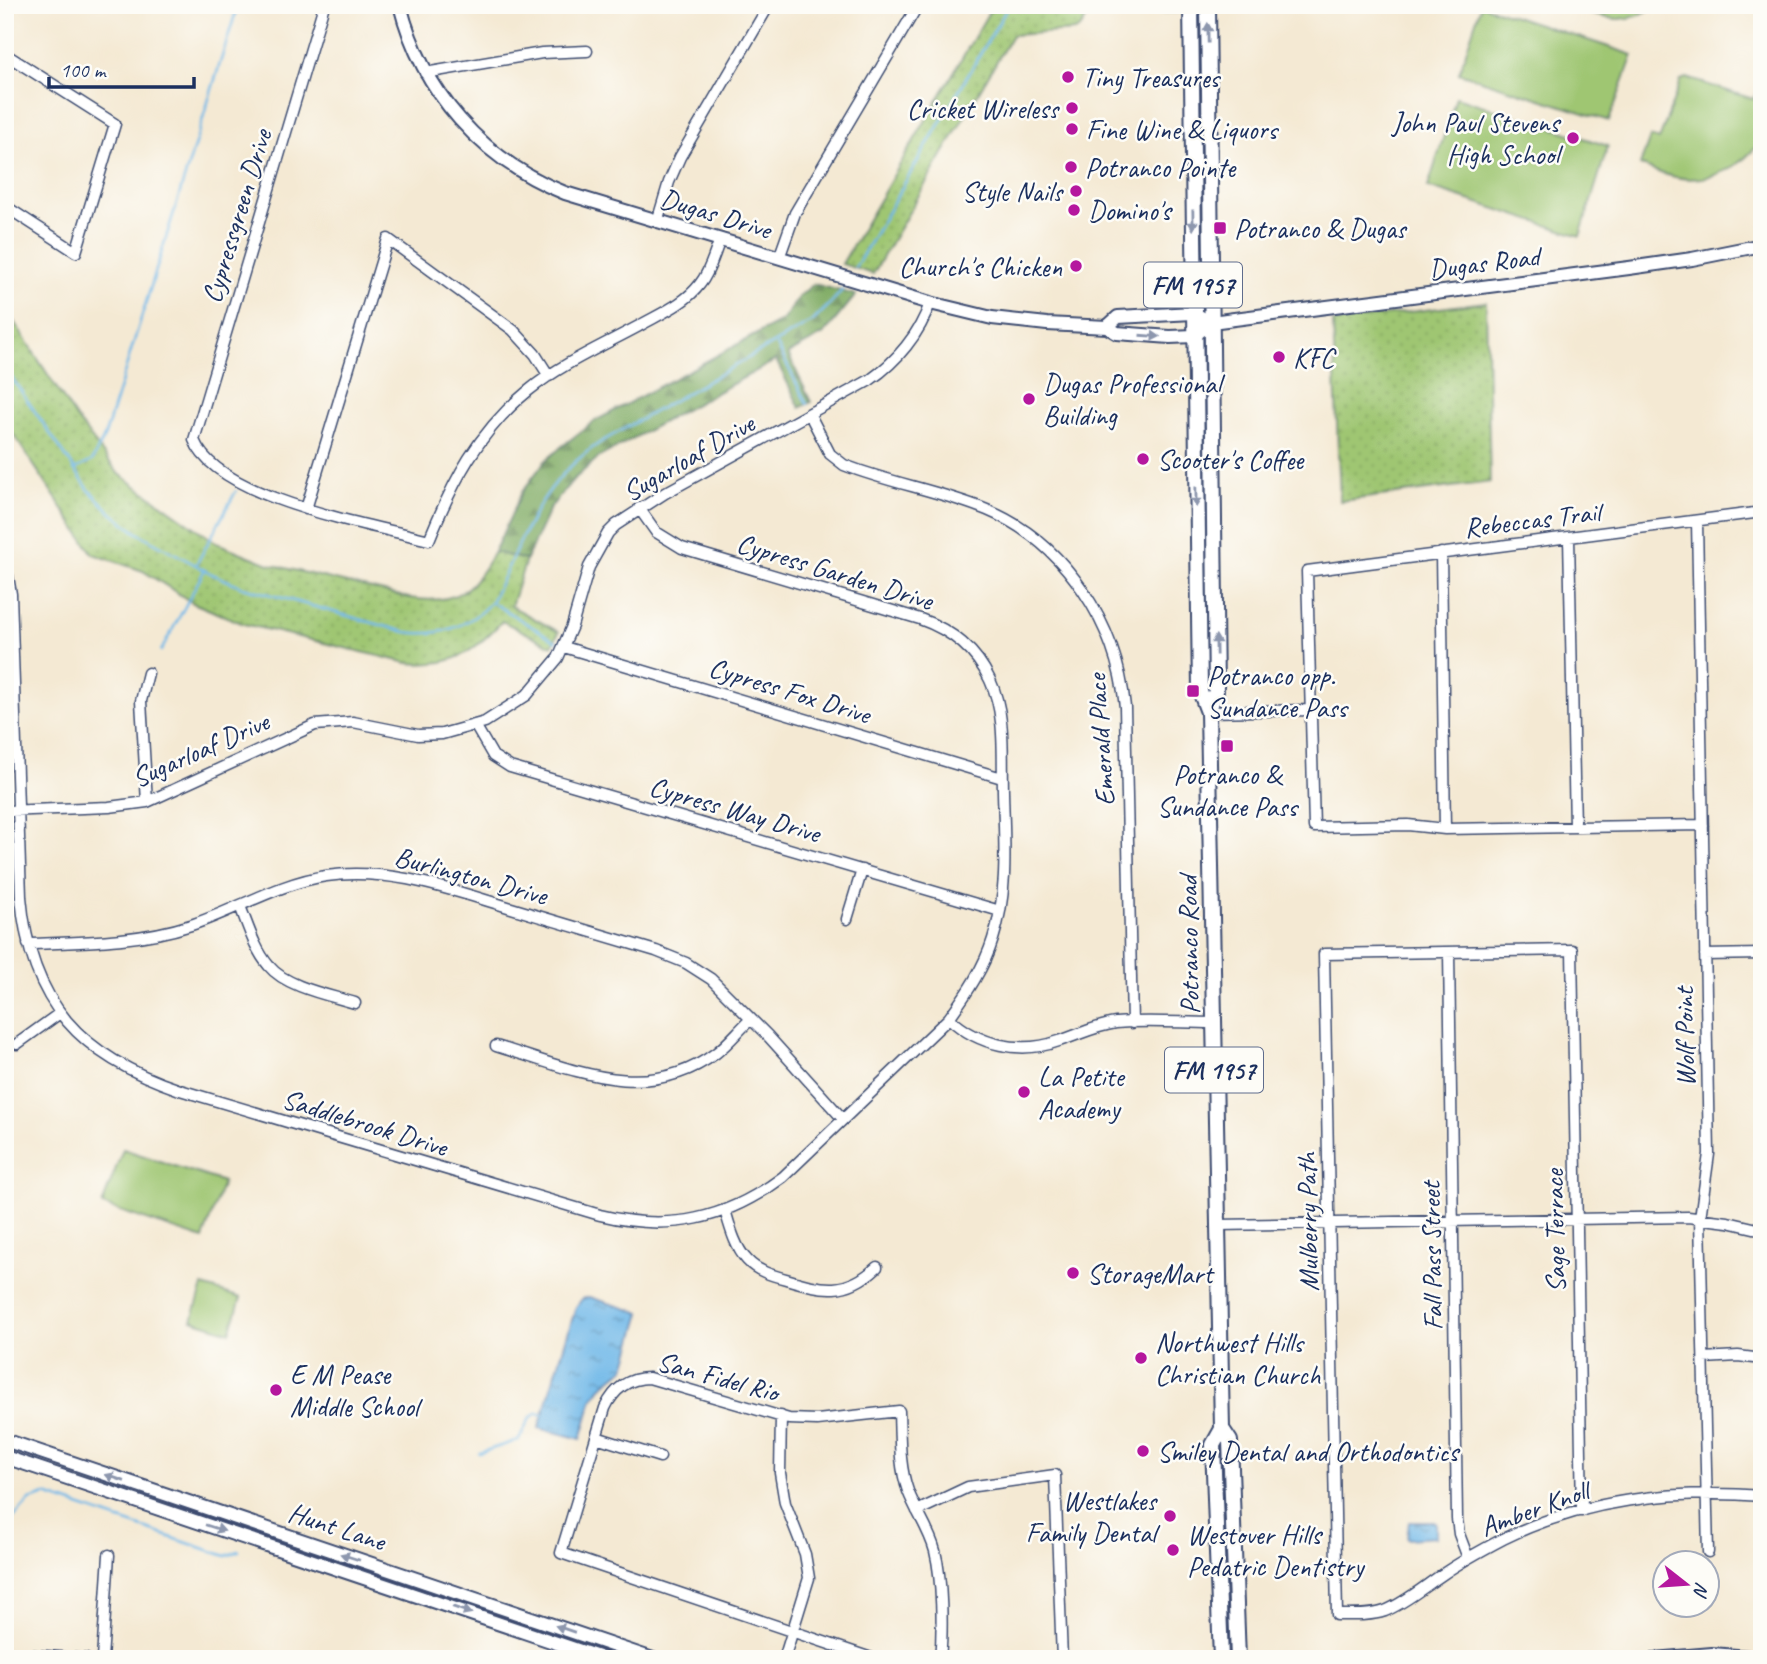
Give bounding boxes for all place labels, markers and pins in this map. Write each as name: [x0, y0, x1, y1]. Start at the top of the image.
place label: Tiny Treasures: [1082, 60, 1222, 95]
marker: Tiny Treasures: [1060, 69, 1076, 85]
place label: Cricket Wireless: [907, 91, 1060, 126]
marker: Cricket Wireless: [1064, 100, 1080, 116]
place label: John Paul Stevens High School: [1390, 105, 1564, 172]
place label: Fine Wine & Liquors: [1086, 112, 1279, 147]
marker: Fine Wine & Liquors: [1064, 121, 1080, 137]
marker: John Paul Stevens High School: [1565, 130, 1581, 146]
place label: Potranco Pointe: [1085, 150, 1237, 185]
marker: Potranco Pointe: [1063, 159, 1079, 175]
place label: Style Nails: [962, 174, 1064, 209]
marker: Style Nails: [1068, 183, 1084, 199]
place label: Domino's: [1088, 193, 1173, 228]
marker: Domino's: [1066, 202, 1082, 218]
place label: Potranco & Dugas: [1234, 211, 1408, 246]
marker: Potranco & Dugas: [1212, 220, 1228, 236]
place label: Church's Chicken: [899, 249, 1062, 284]
marker: Church's Chicken: [1068, 258, 1084, 274]
place label: KFC: [1293, 340, 1337, 375]
marker: KFC: [1271, 349, 1287, 365]
place label: Dugas Professional Building: [1043, 366, 1226, 433]
marker: Dugas Professional Building: [1021, 391, 1037, 407]
place label: Scooter's Coffee: [1157, 442, 1305, 477]
marker: Scooter's Coffee: [1135, 451, 1151, 467]
place label: Potranco opp. Sundance Pass: [1207, 658, 1349, 725]
marker: Potranco opp. Sundance Pass: [1185, 683, 1201, 699]
marker: Potranco & Sundance Pass: [1219, 738, 1235, 754]
place label: Potranco & Sundance Pass: [1157, 757, 1299, 824]
place label: La Petite Academy: [1038, 1059, 1125, 1126]
marker: La Petite Academy: [1016, 1084, 1032, 1100]
place label: StorageMart: [1087, 1256, 1215, 1291]
marker: StorageMart: [1065, 1265, 1081, 1281]
place label: Northwest Hills Christian Church: [1155, 1325, 1321, 1392]
marker: Northwest Hills Christian Church: [1133, 1350, 1149, 1366]
place label: E M Pease Middle School: [290, 1357, 424, 1424]
marker: E M Pease Middle School: [268, 1382, 284, 1398]
place label: Smiley Dental and Orthodontics: [1157, 1434, 1460, 1469]
marker: Smiley Dental and Orthodontics: [1135, 1443, 1151, 1459]
place label: Westlakes Family Dental: [1026, 1483, 1161, 1550]
marker: Westlakes Family Dental: [1162, 1508, 1178, 1524]
place label: Westover Hills Pedatric Dentistry: [1187, 1517, 1366, 1584]
marker: Westover Hills Pedatric Dentistry: [1165, 1542, 1181, 1558]

